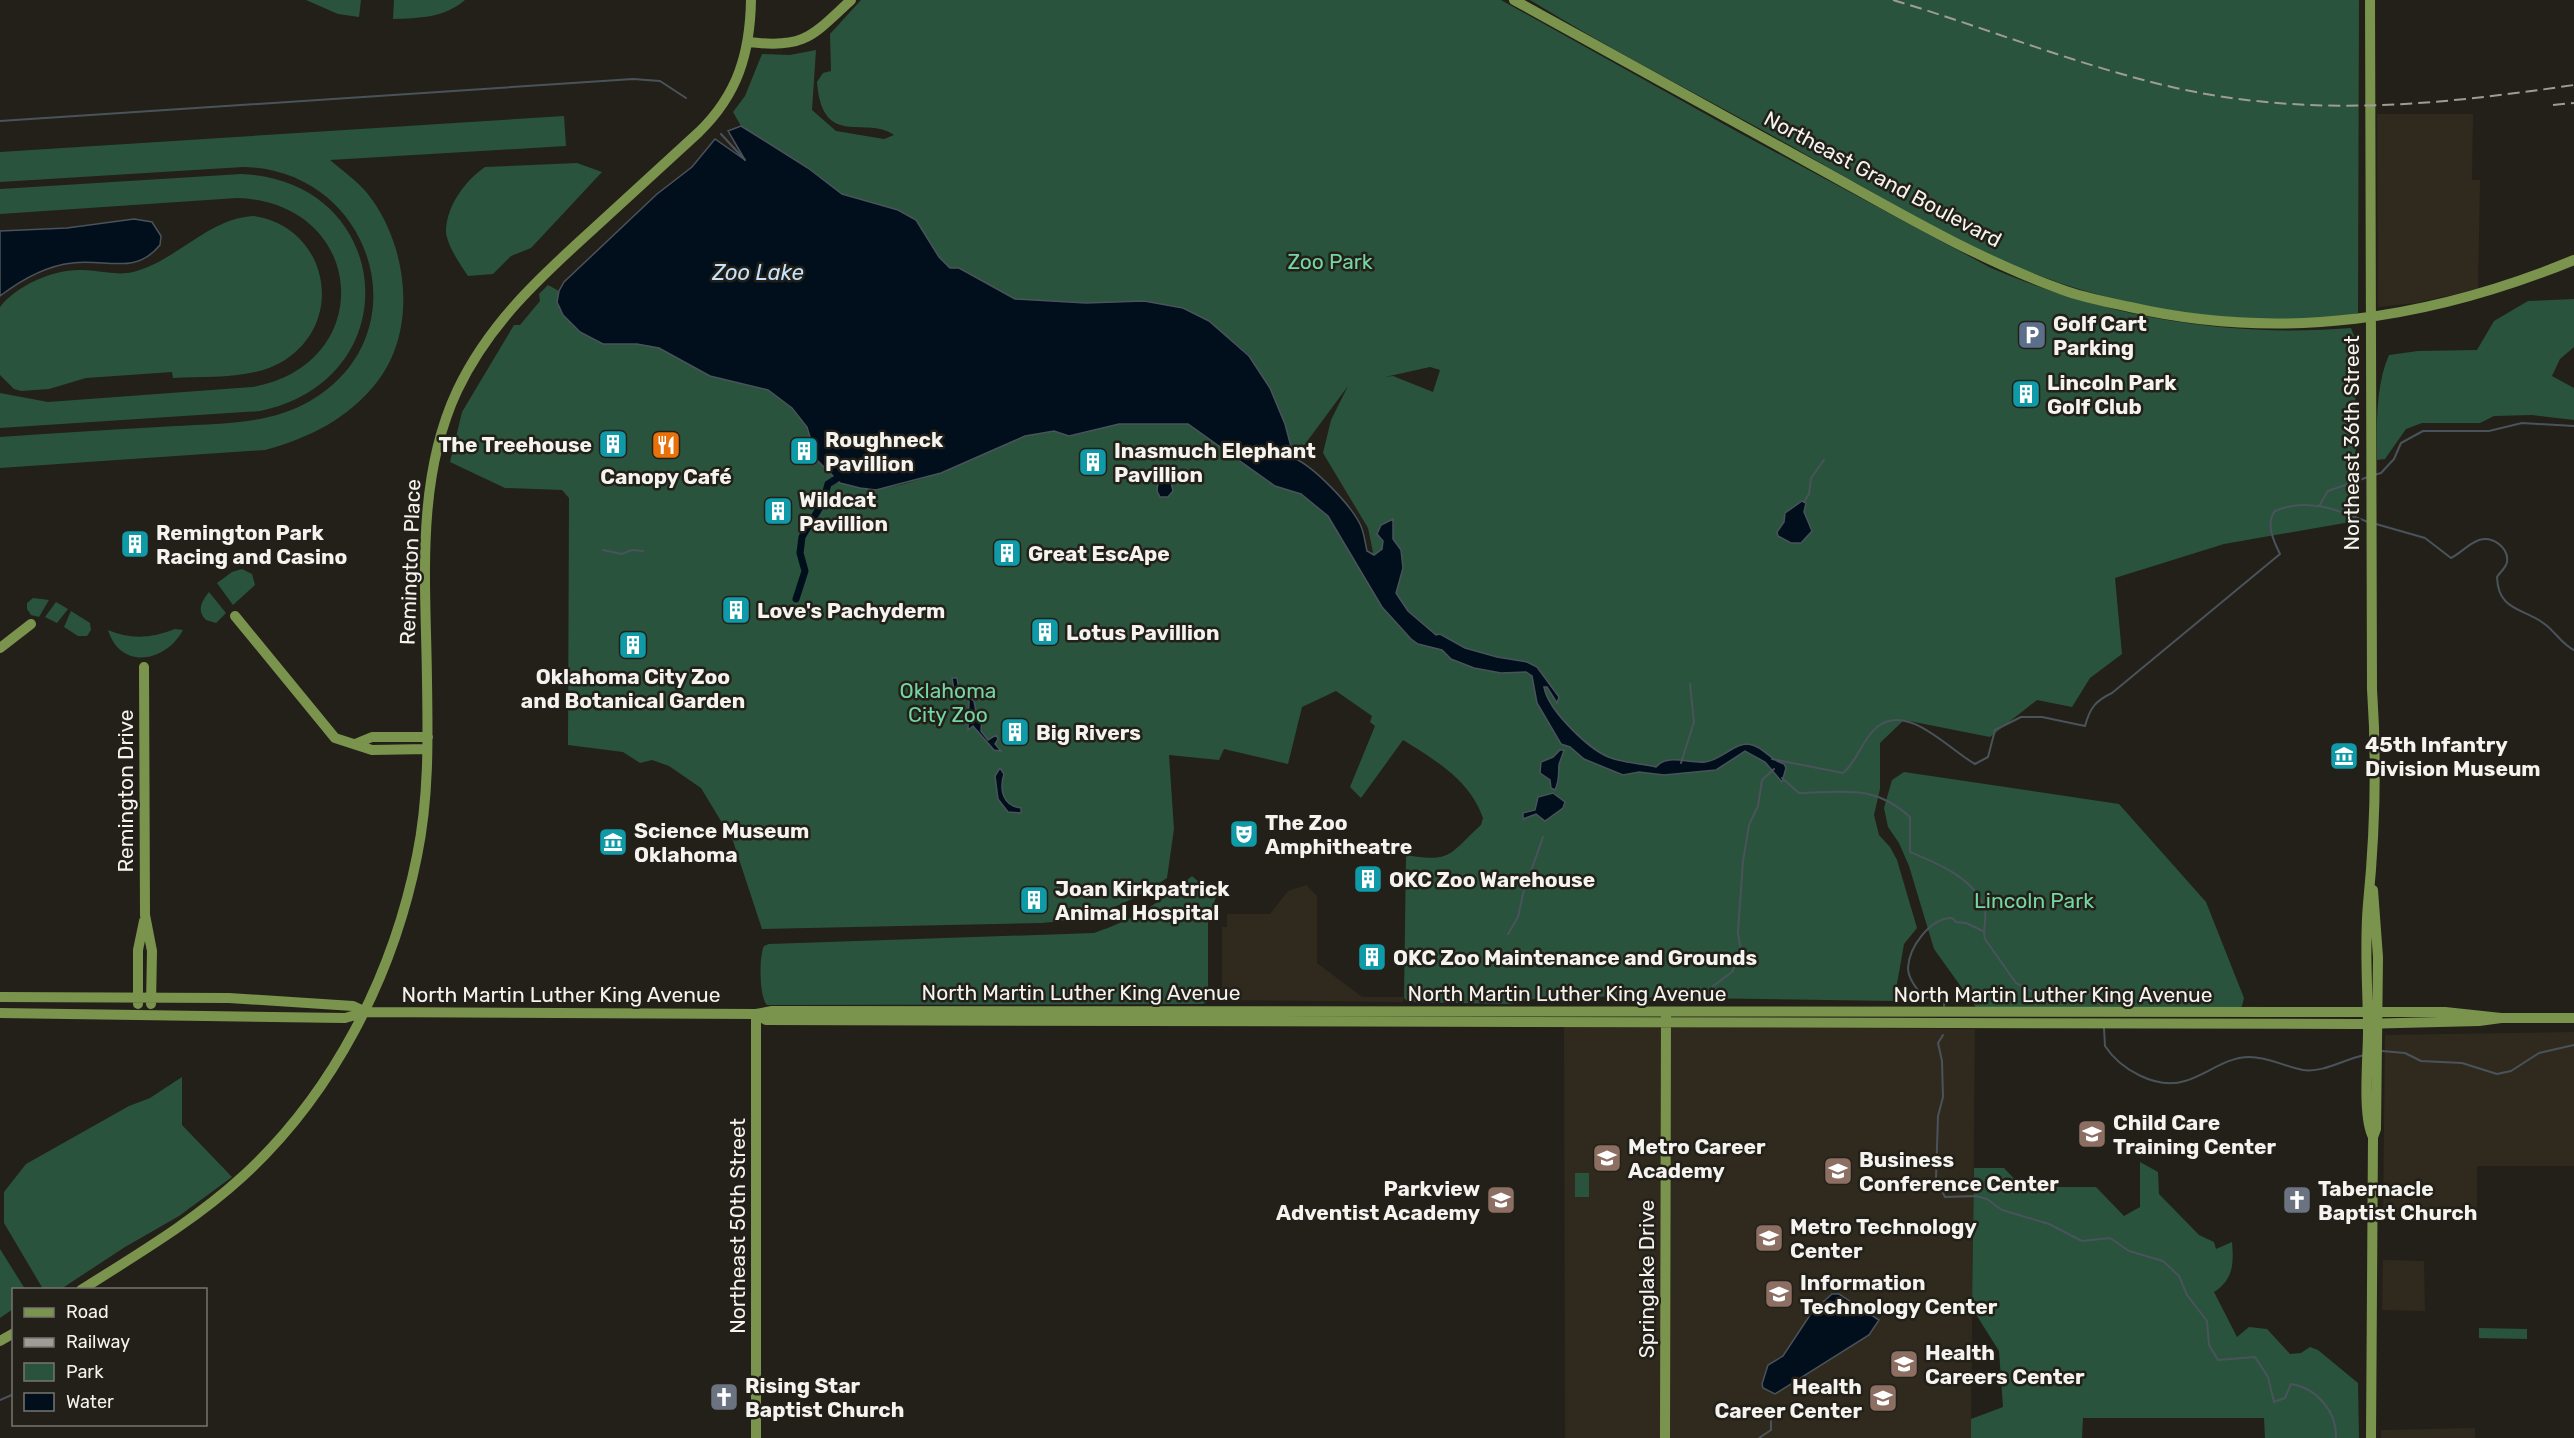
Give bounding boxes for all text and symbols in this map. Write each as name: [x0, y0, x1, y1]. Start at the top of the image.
street label: Northeast Grand Boulevard: [1760, 106, 2006, 252]
park label: Zoo Park: [1287, 249, 1373, 274]
water label: Zoo Lake: [711, 259, 804, 286]
place label: Golf Cart Parking: [2053, 311, 2147, 360]
parking icon: Golf Cart Parking: [2016, 319, 2048, 351]
street label: Northeast 36th Street: [2339, 335, 2364, 551]
place label: Lincoln Park Golf Club: [2047, 370, 2177, 419]
building icon: Lincoln Park Golf Club: [2010, 378, 2042, 410]
place label: Roughneck Pavillion: [825, 427, 944, 476]
building icon: The Treehouse: [597, 428, 629, 460]
restaurant icon: Canopy Café: [650, 429, 682, 461]
place label: The Treehouse: [438, 432, 592, 457]
building icon: Roughneck Pavillion: [788, 435, 820, 467]
place label: Inasmuch Elephant Pavillion: [1114, 438, 1316, 487]
building icon: Inasmuch Elephant Pavillion: [1077, 446, 1109, 478]
place label: Canopy Café: [600, 464, 732, 489]
street label: Remington Place: [395, 479, 425, 645]
place label: Wildcat Pavillion: [799, 487, 888, 536]
building icon: Wildcat Pavillion: [762, 495, 794, 527]
place label: Remington Park Racing and Casino: [156, 520, 347, 569]
building icon: Remington Park Racing and Casino: [119, 528, 151, 560]
building icon: Great EscApe: [991, 537, 1023, 569]
place label: Great EscApe: [1028, 541, 1170, 566]
building icon: Love's Pachyderm: [720, 594, 752, 626]
place label: Love's Pachyderm: [757, 598, 945, 623]
building icon: Lotus Pavillion: [1029, 616, 1061, 648]
place label: Lotus Pavillion: [1066, 620, 1219, 645]
building icon: Oklahoma City Zoo and Botanical Garden: [617, 629, 649, 661]
place label: Oklahoma City Zoo and Botanical Garden: [521, 664, 745, 713]
park label: Oklahoma City Zoo: [900, 678, 996, 727]
street label: Remington Drive: [113, 709, 138, 873]
building icon: Big Rivers: [999, 716, 1031, 748]
place label: Big Rivers: [1036, 720, 1141, 745]
place label: 45th Infantry Division Museum: [2365, 732, 2541, 781]
museum icon: 45th Infantry Division Museum: [2328, 740, 2360, 772]
place label: The Zoo Amphitheatre: [1265, 810, 1412, 859]
place label: Science Museum Oklahoma: [634, 818, 809, 867]
theatre icon: The Zoo Amphitheatre: [1228, 818, 1260, 850]
museum icon: Science Museum Oklahoma: [597, 826, 629, 858]
building icon: OKC Zoo Warehouse: [1352, 863, 1384, 895]
place label: OKC Zoo Warehouse: [1389, 867, 1595, 892]
place label: Joan Kirkpatrick Animal Hospital: [1055, 876, 1230, 925]
building icon: Joan Kirkpatrick Animal Hospital: [1018, 884, 1050, 916]
park label: Lincoln Park: [1974, 888, 2094, 913]
building icon: OKC Zoo Maintenance and Grounds: [1356, 941, 1388, 973]
place label: OKC Zoo Maintenance and Grounds: [1393, 945, 1757, 970]
street label: North Martin Luther King Avenue: [922, 980, 1240, 1005]
street label: North Martin Luther King Avenue: [1408, 981, 1726, 1006]
street label: North Martin Luther King Avenue: [402, 982, 720, 1007]
street label: North Martin Luther King Avenue: [1894, 982, 2212, 1007]
place label: Child Care Training Center: [2113, 1110, 2277, 1159]
street label: Northeast 50th Street: [725, 1118, 750, 1334]
school or university icon: Child Care Training Center: [2076, 1118, 2108, 1150]
place label: Metro Career Academy: [1628, 1134, 1766, 1183]
school or university icon: Metro Career Academy: [1591, 1142, 1623, 1174]
place label: Business Conference Center: [1859, 1147, 2059, 1196]
school or university icon: Business Conference Center: [1822, 1155, 1854, 1187]
place label: Parkview Adventist Academy: [1276, 1176, 1480, 1225]
place label: Tabernacle Baptist Church: [2318, 1176, 2477, 1225]
school or university icon: Parkview Adventist Academy: [1485, 1184, 1517, 1216]
church icon: Tabernacle Baptist Church: [2281, 1184, 2313, 1216]
street label: Springlake Drive: [1634, 1200, 1659, 1358]
place label: Metro Technology Center: [1790, 1214, 1977, 1263]
school or university icon: Metro Technology Center: [1753, 1222, 1785, 1254]
place label: Information Technology Center: [1800, 1270, 1998, 1319]
school or university icon: Information Technology Center: [1763, 1278, 1795, 1310]
legend: [12, 1288, 207, 1426]
text: Road: [66, 1301, 109, 1323]
text: Railway: [66, 1331, 130, 1353]
place label: Health Careers Center: [1925, 1340, 2085, 1389]
school or university icon: Health Careers Center: [1888, 1348, 1920, 1380]
text: Park: [66, 1361, 104, 1383]
place label: Rising Star Baptist Church: [745, 1373, 904, 1422]
place label: Health Career Center: [1714, 1374, 1862, 1423]
church icon: Rising Star Baptist Church: [708, 1381, 740, 1413]
school or university icon: Health Career Center: [1867, 1382, 1899, 1414]
text: Water: [66, 1391, 114, 1413]

